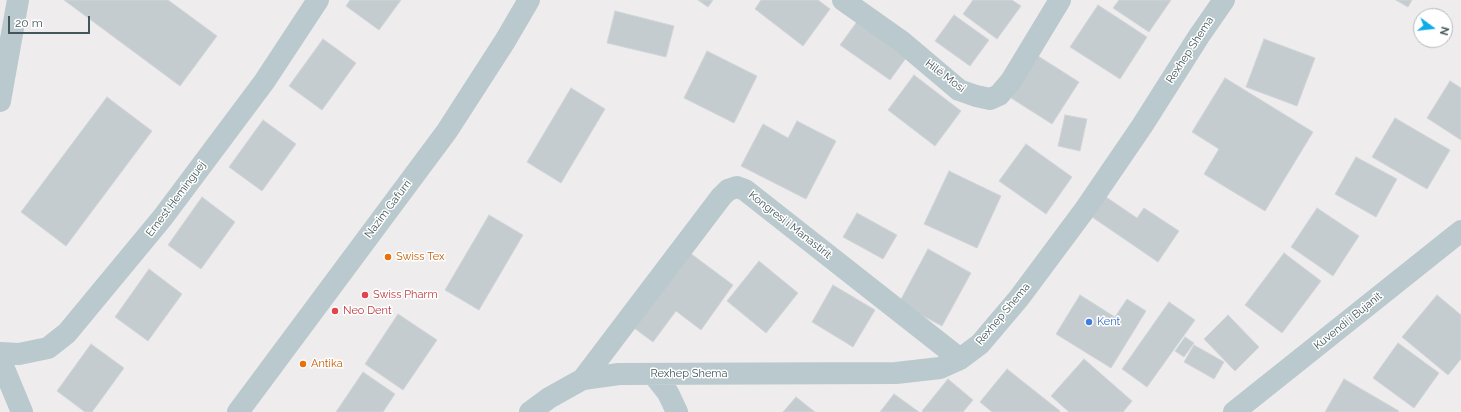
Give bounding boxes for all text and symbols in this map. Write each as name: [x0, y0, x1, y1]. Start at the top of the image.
scale bar: [10, 8, 92, 34]
north arrow: [1413, 8, 1453, 48]
street label: Rexhep Shema: [1164, 14, 1216, 86]
text: 20 m: [15, 16, 43, 30]
text: N: [1437, 25, 1451, 37]
street label: Hilë Mosi: [922, 57, 968, 95]
street label: Ernest Heminguej: [143, 159, 209, 239]
street label: Nazim Gafurri: [362, 177, 414, 241]
street label: Kongresi i Manastirit: [746, 188, 834, 262]
place label: Swiss Tex: [396, 250, 445, 264]
marker: Swiss Tex: [383, 252, 393, 262]
street label: Rexhep Shema: [973, 280, 1033, 348]
place label: Swiss Pharm: [373, 288, 437, 302]
street label: Kuvendi i Bujanit: [1311, 289, 1385, 353]
marker: Swiss Pharm: [360, 290, 370, 300]
place label: Neo Dent: [343, 304, 392, 318]
marker: Neo Dent: [330, 306, 340, 316]
place label: Kent: [1097, 315, 1120, 329]
marker: Kent: [1084, 317, 1094, 327]
place label: Antika: [311, 357, 343, 371]
marker: Antika: [298, 359, 308, 369]
street label: Rexhep Shema: [651, 367, 727, 381]

